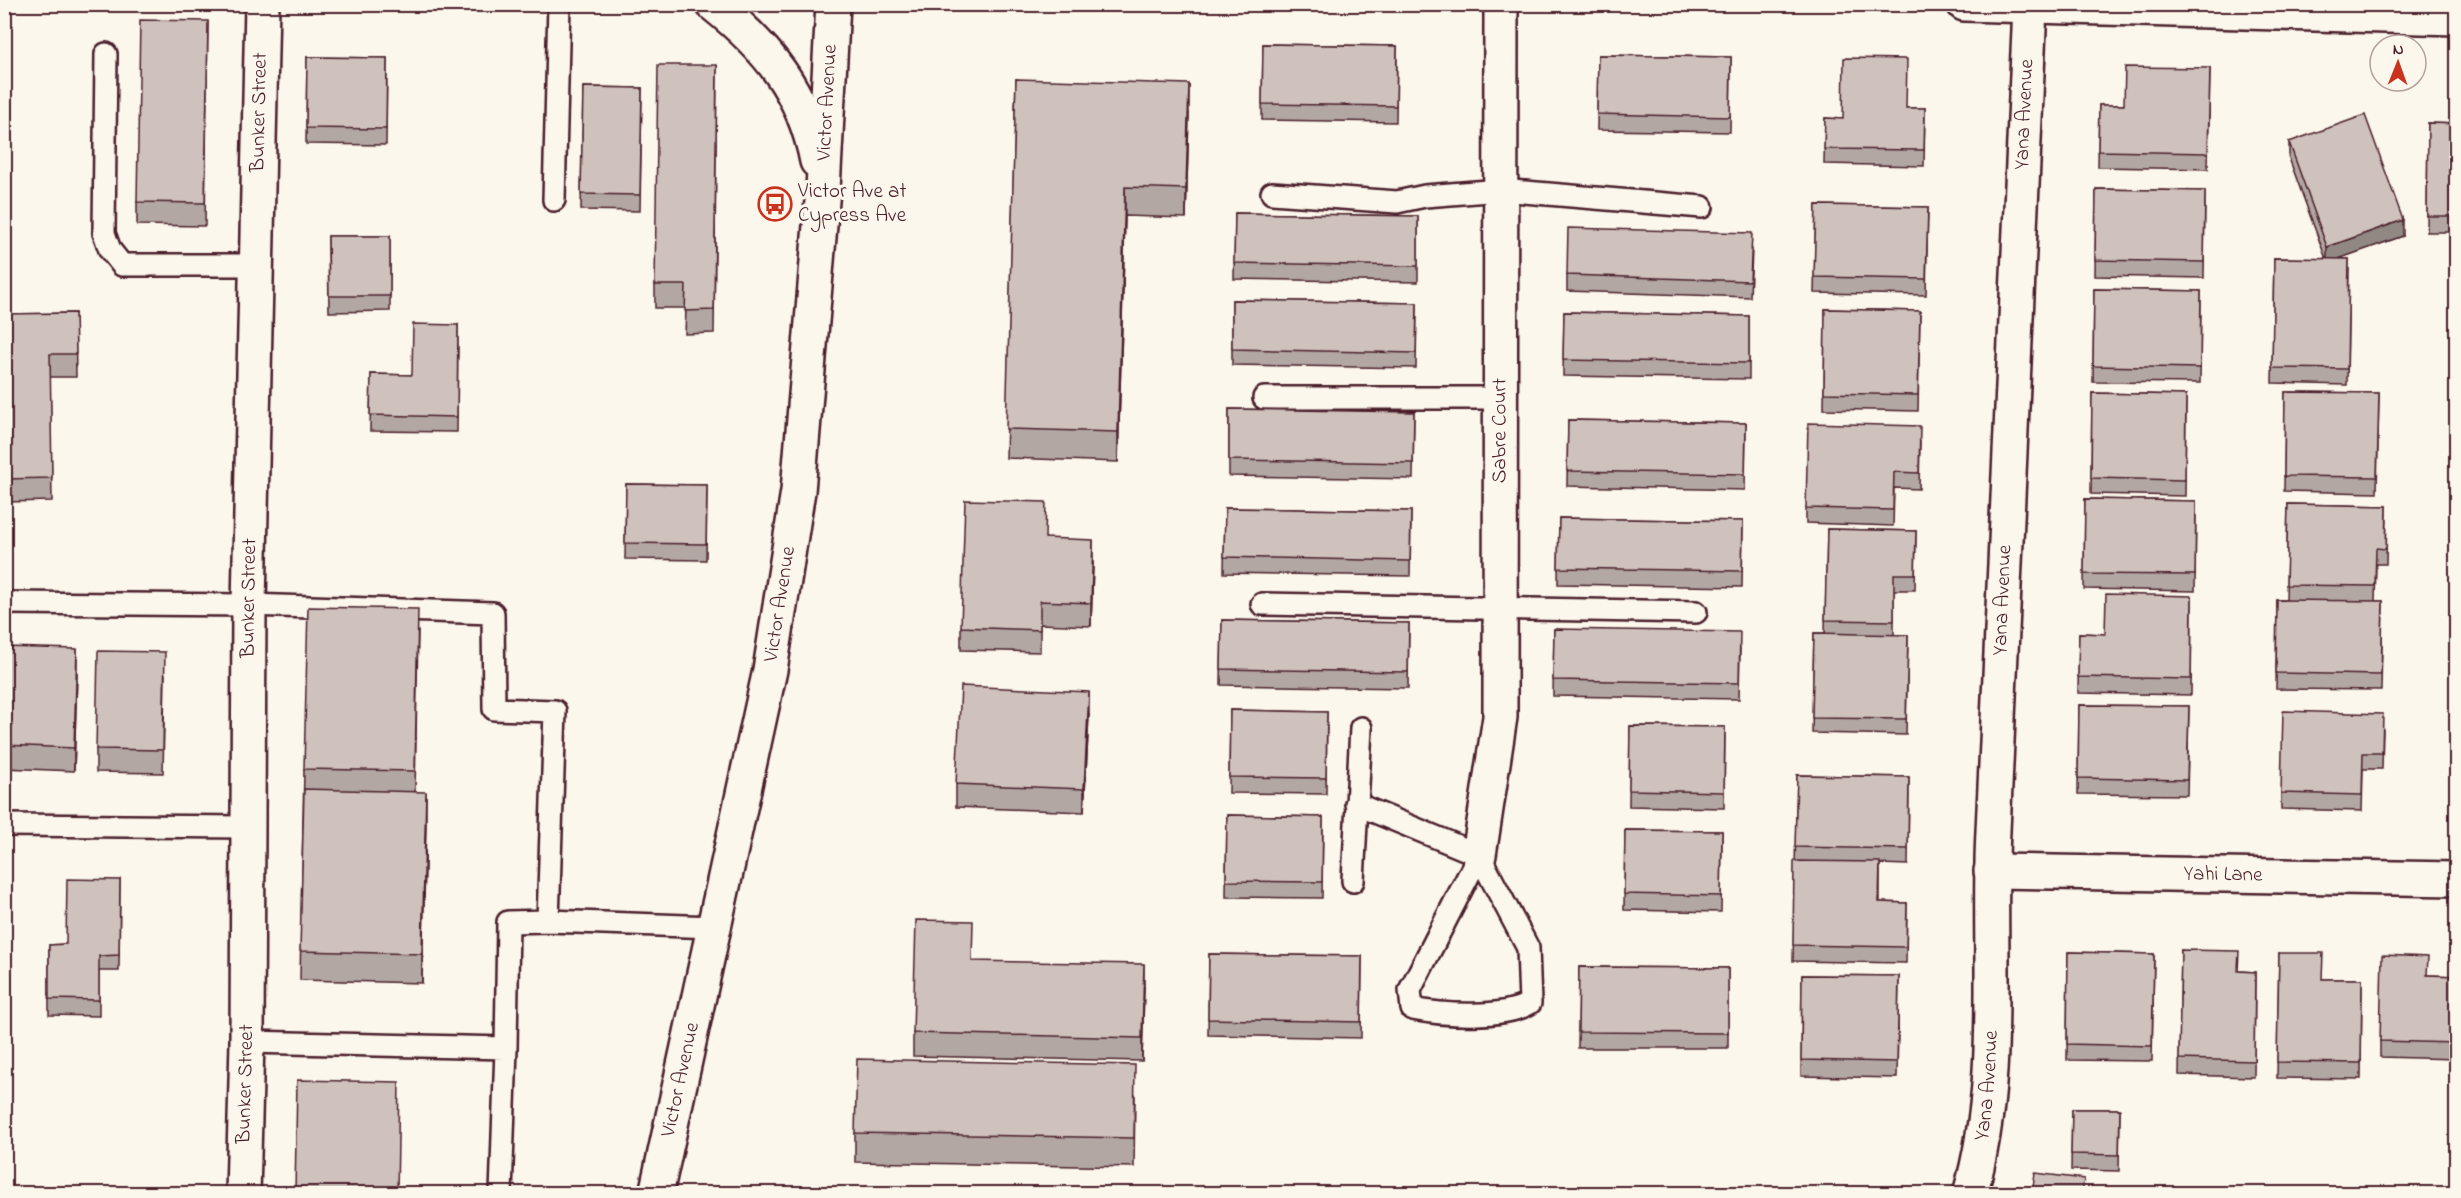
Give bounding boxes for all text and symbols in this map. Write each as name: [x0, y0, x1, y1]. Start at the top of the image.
north arrow: [2368, 33, 2428, 93]
text: N: [2393, 38, 2404, 62]
street label: Victor Avenue: [809, 43, 846, 163]
street label: Bunker Street: [243, 52, 276, 173]
street label: Yana Avenue: [2007, 58, 2043, 171]
place label: Victor Ave at Cypress Ave: [797, 177, 907, 233]
bus stop icon: Victor Ave at Cypress Ave: [757, 186, 793, 222]
street label: Sabre Court: [1485, 378, 1515, 483]
street label: Bunker Street: [234, 538, 265, 659]
street label: Victor Avenue: [756, 544, 804, 665]
street label: Yana Avenue: [1986, 544, 2021, 656]
street label: Yahi Lane: [2183, 859, 2263, 891]
street label: Victor Avenue: [654, 1019, 708, 1141]
street label: Bunker Street: [229, 1024, 262, 1145]
street label: Yana Avenue: [1967, 1030, 2007, 1143]

